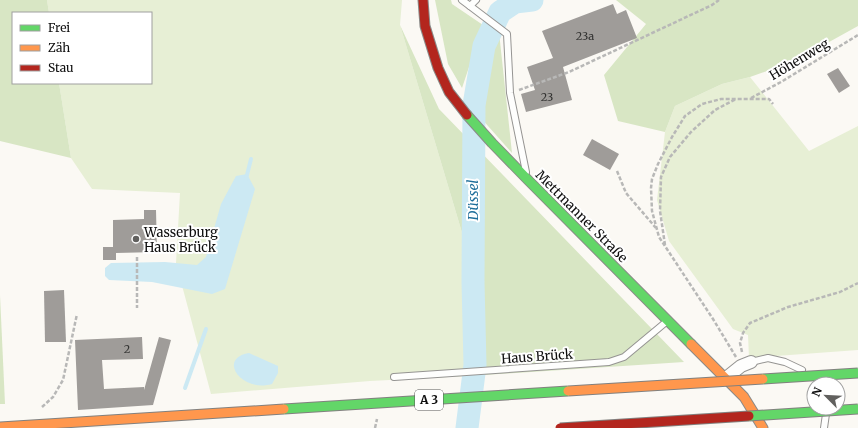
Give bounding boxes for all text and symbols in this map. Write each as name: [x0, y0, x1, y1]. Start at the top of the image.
legend: [12, 12, 152, 84]
text: Frei: [48, 20, 70, 35]
house number: 23a: [576, 29, 594, 43]
street label: Höhenweg: [766, 35, 832, 84]
text: Zäh: [48, 40, 70, 55]
text: Stau: [48, 60, 74, 75]
house number: 23: [541, 90, 553, 104]
street label: Mettmanner Straße: [532, 167, 632, 266]
water label: Düssel: [464, 180, 482, 222]
place label: Wasserburg Haus Brück: [143, 224, 218, 256]
marker: Wasserburg Haus Brück: [131, 234, 141, 244]
house number: 2: [124, 342, 130, 356]
street label: Haus Brück: [501, 345, 574, 367]
north arrow: [806, 376, 846, 416]
text: N: [809, 385, 825, 399]
road number: A 3: [415, 390, 443, 410]

